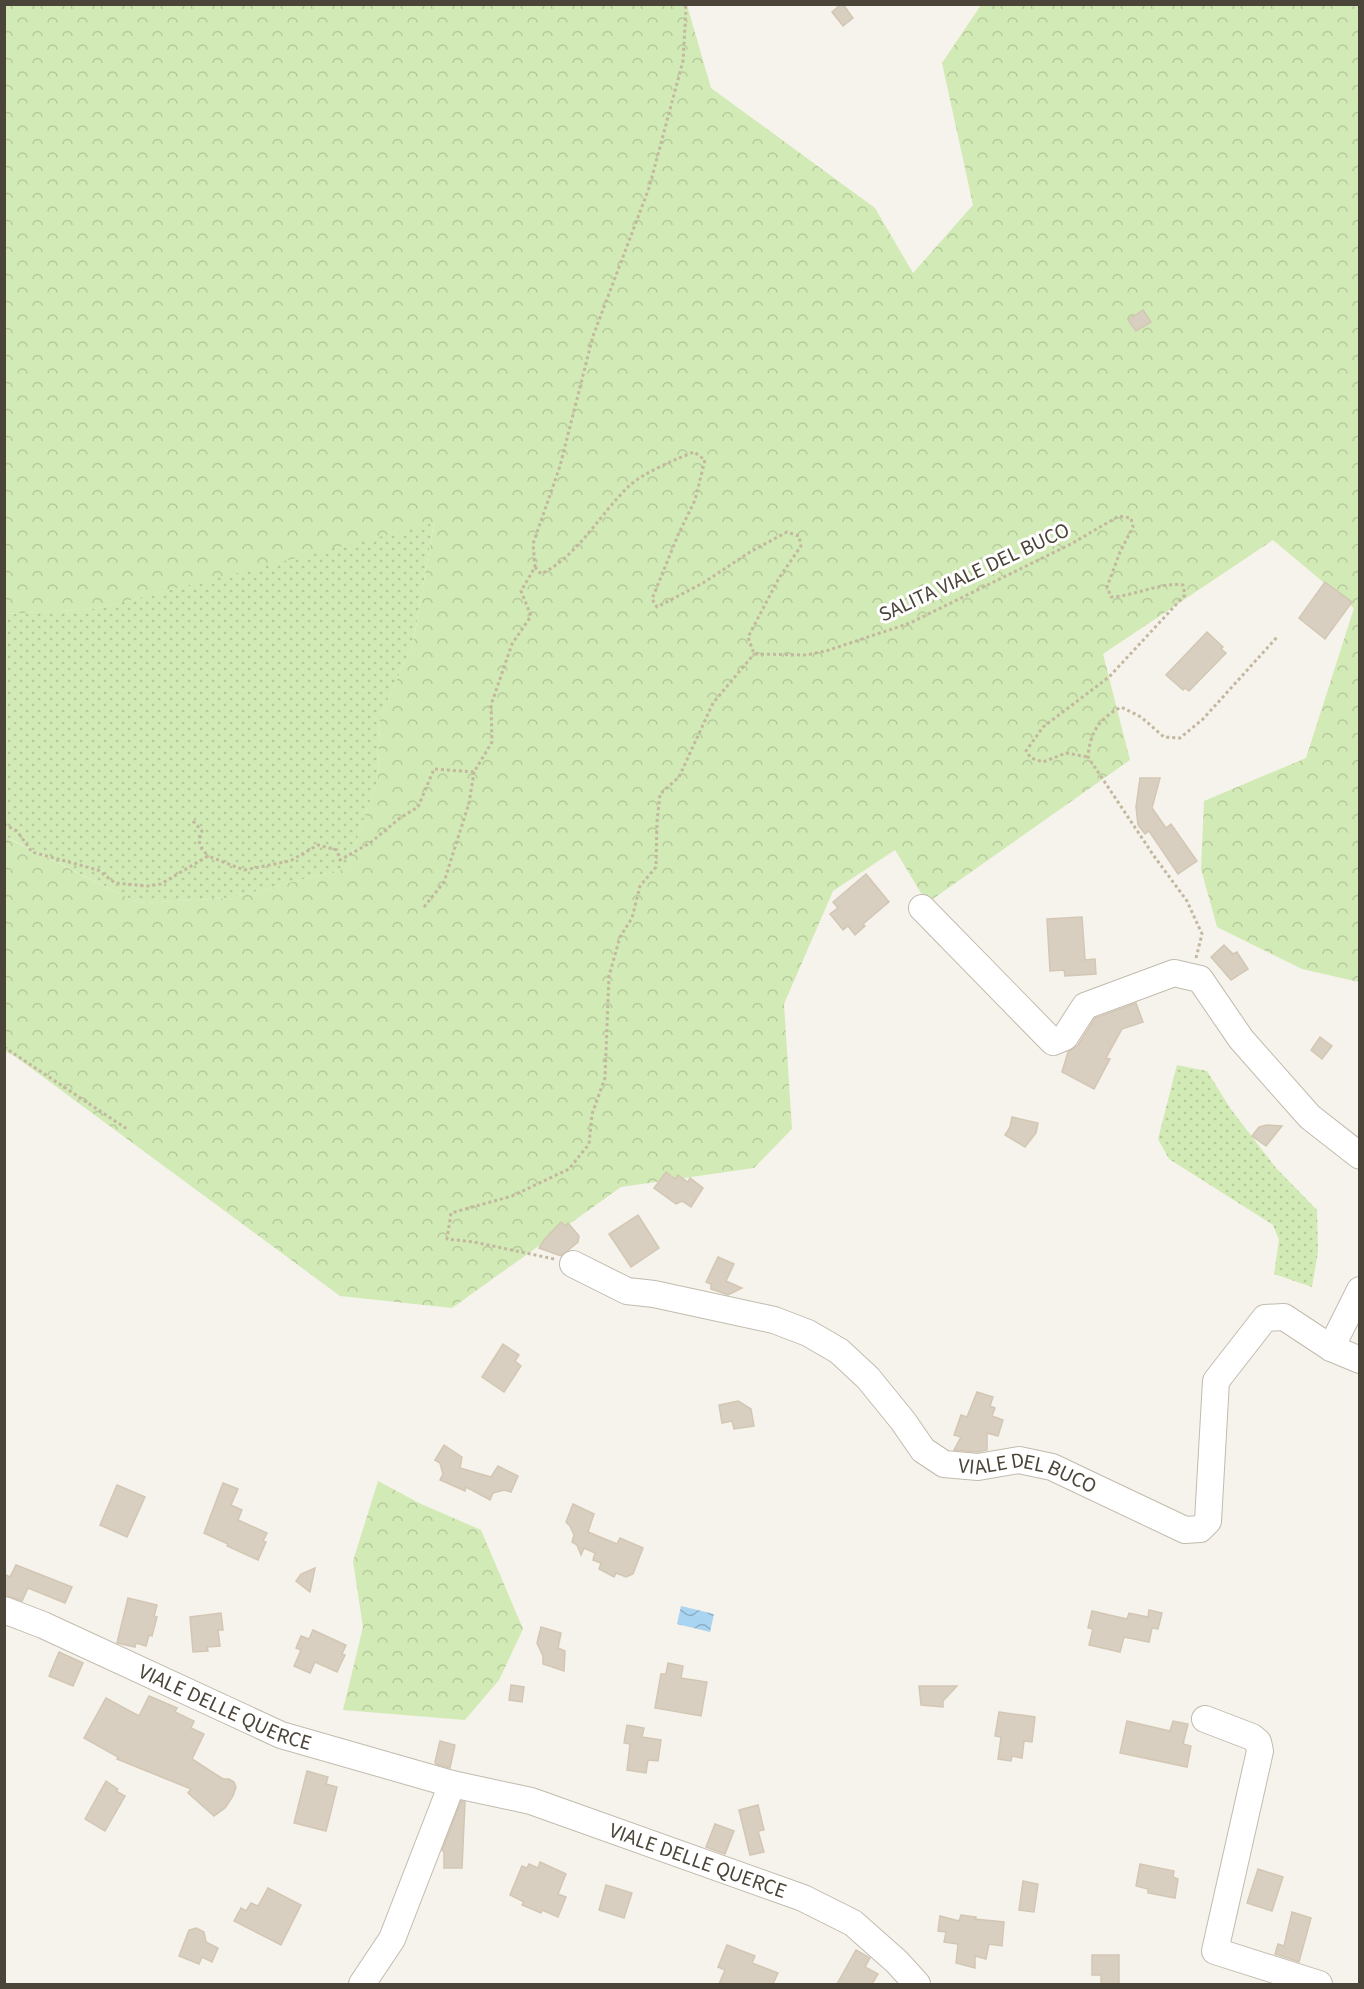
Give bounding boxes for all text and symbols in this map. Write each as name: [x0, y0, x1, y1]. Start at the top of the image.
street label: SALITA VIALE DEL BUCO: [874, 515, 1074, 629]
street label: VIALE DEL BUCO: [957, 1444, 1102, 1501]
street label: VIALE DELLE QUERCE: [134, 1656, 315, 1758]
street label: VIALE DELLE QUERCE: [605, 1815, 791, 1906]

